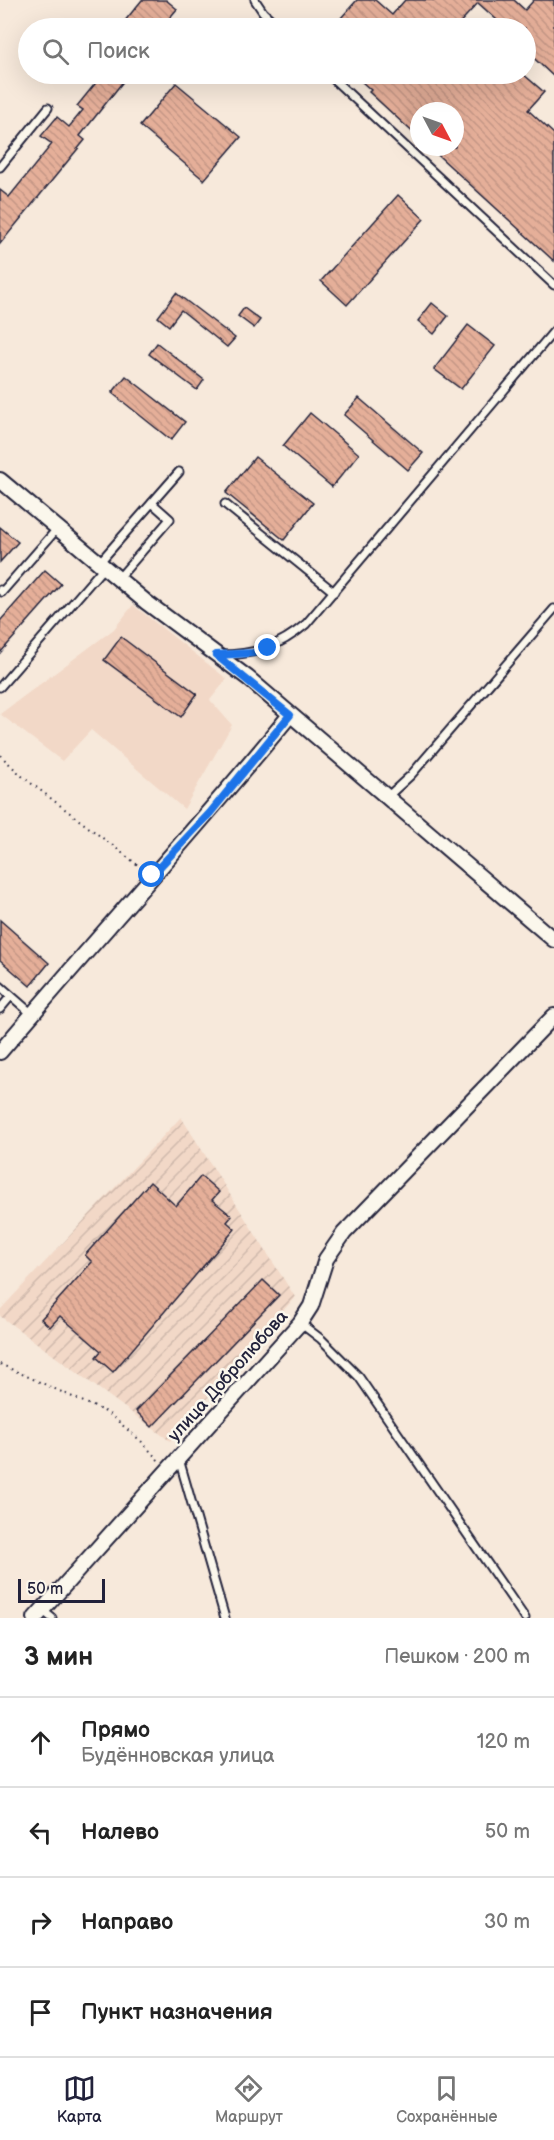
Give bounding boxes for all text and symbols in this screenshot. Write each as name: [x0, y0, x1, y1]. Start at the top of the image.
search box: [18, 18, 536, 84]
icon: search: [39, 35, 72, 68]
text: Поиск: [87, 38, 150, 65]
north arrow: [410, 102, 464, 156]
route end: [254, 634, 280, 660]
route start: [138, 861, 164, 887]
street label: улица Добролюбова: [164, 1306, 293, 1446]
scale bar: [18, 1576, 105, 1604]
text: 50 m: [27, 1580, 63, 1599]
text: 3 мин: [24, 1642, 93, 1673]
text: Пешком · 200 m: [384, 1645, 530, 1669]
text: Прямо: [81, 1717, 150, 1744]
icon: ahead: [24, 1726, 57, 1759]
text: 120 m: [477, 1730, 530, 1754]
text: Будённовская улица: [81, 1744, 275, 1768]
icon: left: [24, 1816, 57, 1849]
text: Налево: [81, 1819, 159, 1846]
text: 50 m: [485, 1820, 530, 1844]
icon: right: [24, 1906, 57, 1939]
text: Направо: [81, 1909, 173, 1936]
text: 30 m: [484, 1910, 530, 1934]
icon: arrive: [24, 1996, 57, 2029]
text: Пункт назначения: [81, 1999, 273, 2026]
tab: Карта: [57, 2072, 102, 2127]
tab: Маршрут: [215, 2072, 283, 2127]
tab: Сохранённые: [396, 2072, 497, 2127]

